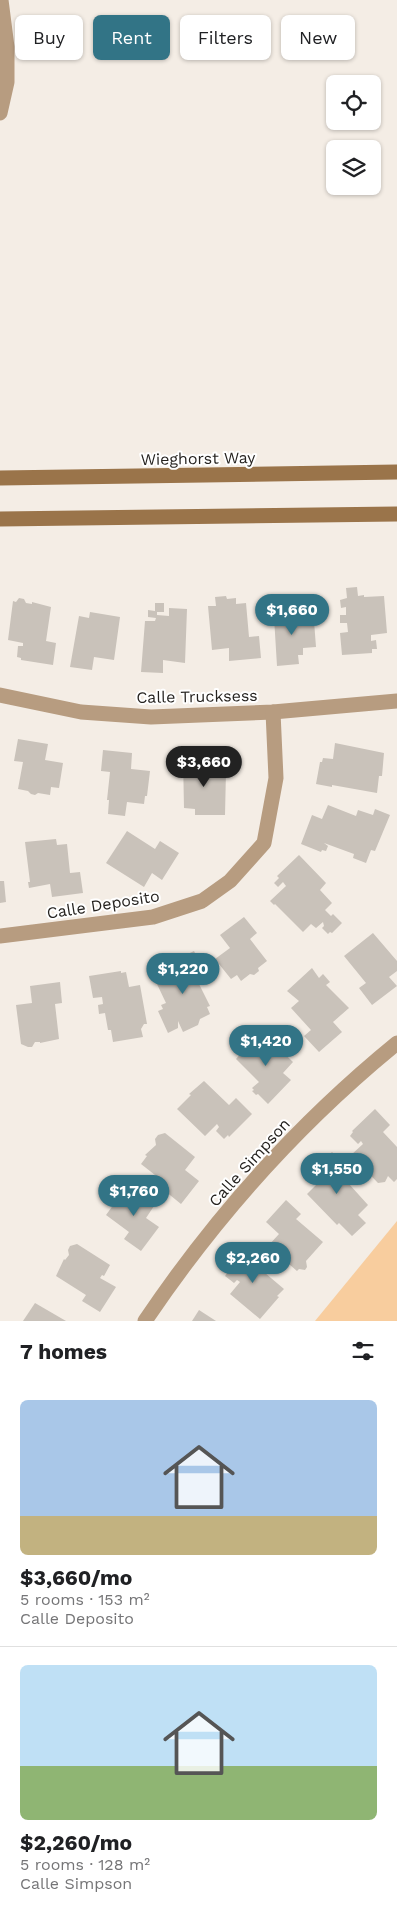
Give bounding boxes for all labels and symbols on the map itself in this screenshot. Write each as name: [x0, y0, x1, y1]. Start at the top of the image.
street label: Wieghorst Way: [140, 448, 256, 469]
pin: $1,660: [251, 594, 333, 636]
street label: Calle Trucksess: [136, 686, 258, 707]
pin: $3,660: [163, 746, 245, 788]
street label: Calle Deposito: [45, 886, 161, 923]
pin: $1,220: [142, 952, 224, 995]
pin: $1,420: [225, 1024, 307, 1067]
street label: Calle Simpson: [205, 1114, 294, 1210]
pin: $1,550: [296, 1152, 378, 1195]
pin: $1,760: [93, 1174, 175, 1217]
pin: $2,260: [212, 1242, 294, 1284]

